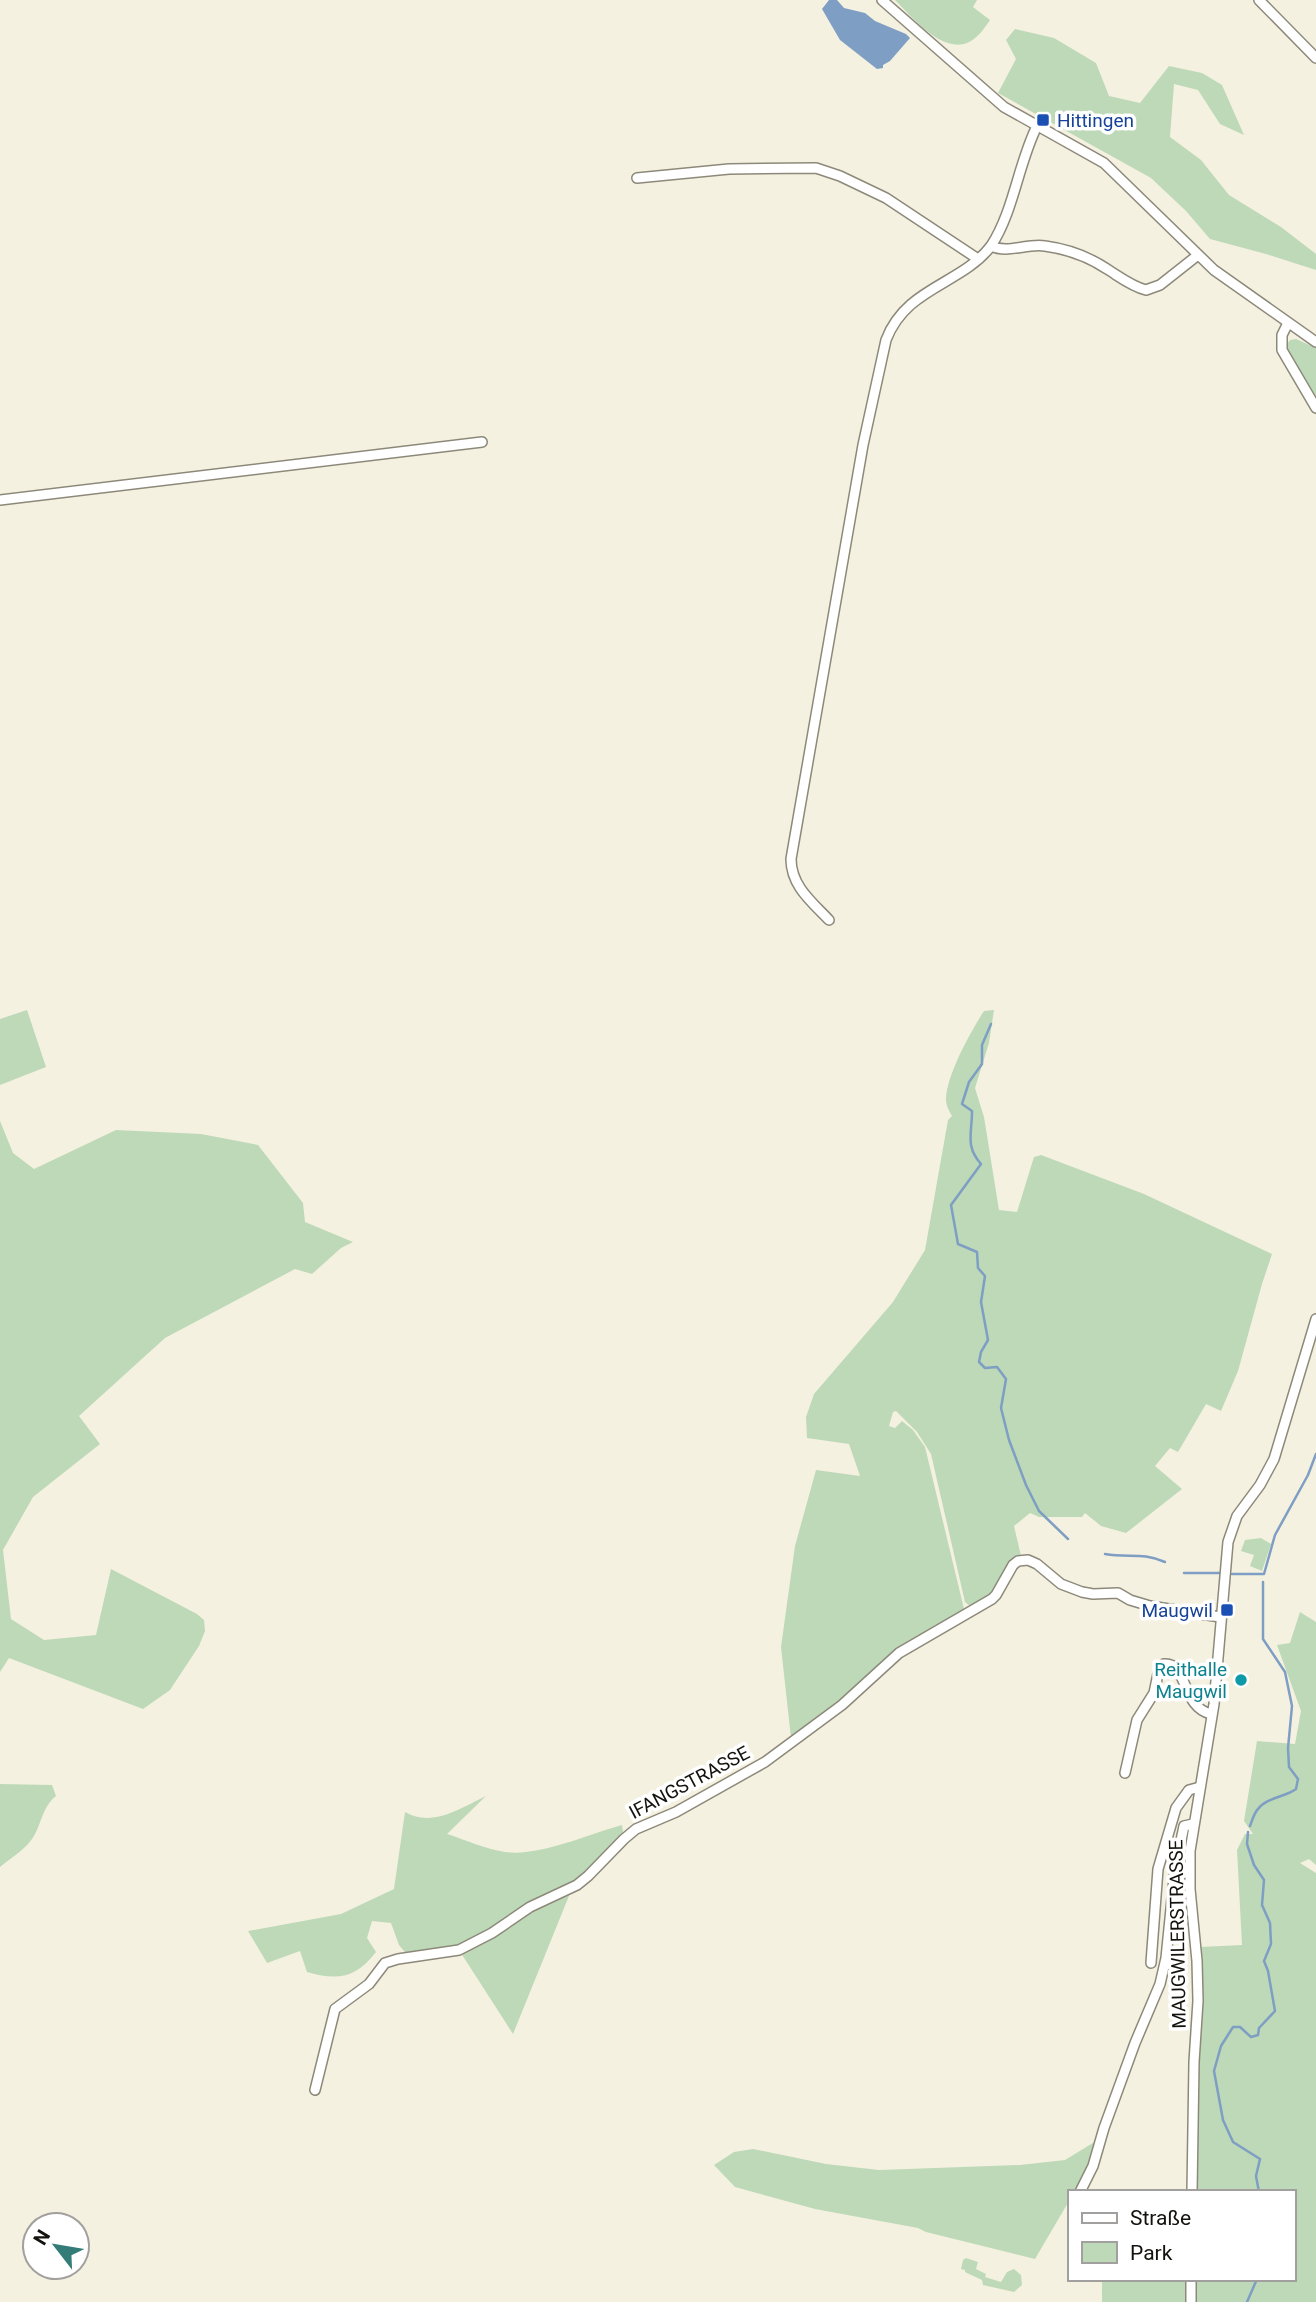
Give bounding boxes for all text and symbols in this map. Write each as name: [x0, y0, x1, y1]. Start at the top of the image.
place label: Hittingen: [1057, 109, 1134, 132]
marker: Hittingen: [1035, 112, 1051, 128]
place label: Maugwil: [1141, 1599, 1213, 1622]
marker: Maugwil: [1219, 1602, 1235, 1618]
place label: Reithalle Maugwil: [1154, 1658, 1227, 1703]
marker: Reithalle Maugwil: [1233, 1672, 1249, 1688]
street label: IFANGSTRASSE: [625, 1741, 754, 1824]
street label: MAUGWILERSTRASSE: [1164, 1839, 1191, 2029]
legend: [1068, 2190, 1295, 2281]
text: Straße: [1130, 2206, 1191, 2230]
north arrow: [21, 2211, 91, 2281]
text: N: [29, 2226, 55, 2249]
text: Park: [1130, 2241, 1173, 2265]

